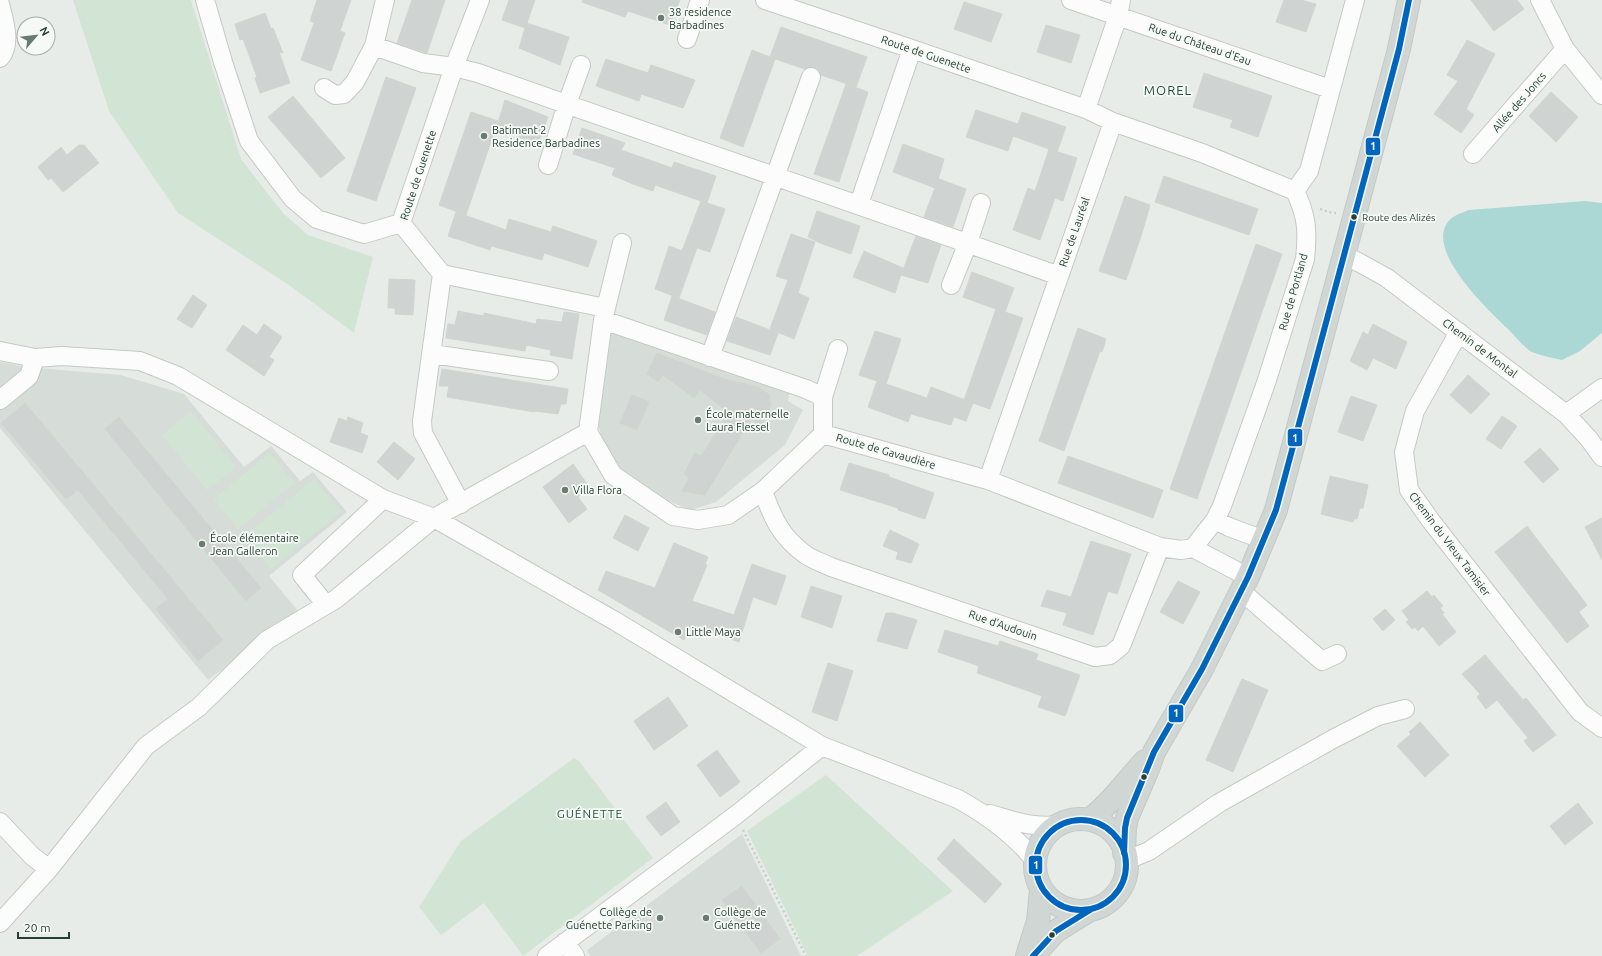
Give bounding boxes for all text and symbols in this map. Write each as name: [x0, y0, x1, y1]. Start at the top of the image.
place label: 38 residence Barbadines: [669, 6, 732, 31]
marker: 38 residence Barbadines: [656, 13, 666, 23]
north arrow: [16, 16, 56, 56]
street label: Rue du Château d'Eau: [1147, 21, 1253, 67]
text: N: [38, 25, 52, 38]
street label: Route de Guenette: [880, 33, 972, 75]
street label: Allée des Joncs: [1490, 69, 1548, 134]
district label: MOREL: [1144, 83, 1192, 97]
place label: Batiment 2 Residence Barbadines: [492, 124, 600, 149]
street label: Route de Guenette: [398, 128, 438, 222]
marker: Batiment 2 Residence Barbadines: [479, 131, 489, 141]
line badge: 1: [1365, 137, 1381, 156]
text: 1: [1370, 140, 1376, 152]
street label: Rue de Lauréal: [1056, 195, 1092, 268]
marker: Route des Alizés: [1349, 212, 1359, 222]
place label: Route des Alizés: [1362, 212, 1435, 223]
street label: Rue de Portland: [1276, 252, 1310, 332]
street label: Chemin de Montal: [1440, 316, 1520, 380]
place label: École maternelle Laura Flessel: [706, 407, 789, 433]
marker: École maternelle Laura Flessel: [693, 415, 703, 425]
line badge: 1: [1287, 428, 1303, 447]
street label: Route de Gavaudière: [835, 431, 937, 471]
text: 1: [1292, 432, 1298, 444]
place label: Villa Flora: [573, 484, 622, 496]
marker: Villa Flora: [560, 485, 570, 495]
street label: Chemin du Vieux Tamisier: [1407, 490, 1493, 599]
place label: École élémentaire Jean Galleron: [210, 531, 299, 557]
marker: École élémentaire Jean Galleron: [197, 539, 207, 549]
street label: Rue d'Audouin: [967, 608, 1039, 642]
place label: Little Maya: [686, 626, 741, 638]
marker: Little Maya: [673, 627, 683, 637]
line badge: 1: [1168, 704, 1184, 723]
text: 1: [1173, 707, 1179, 719]
unlabelled marker: [1139, 772, 1149, 782]
district label: GUÉNETTE: [557, 807, 623, 820]
line badge: 1: [1028, 855, 1043, 875]
text: 1: [1033, 859, 1039, 871]
place label: Collège de Guénette Parking: [566, 906, 652, 931]
place label: Collège de Guénette: [714, 906, 766, 931]
marker: Collège de Guénette Parking: [655, 913, 665, 923]
marker: Collège de Guénette: [701, 913, 711, 923]
scale bar: [18, 914, 69, 940]
text: 20 m: [24, 921, 51, 934]
unlabelled marker: [1047, 930, 1057, 940]

